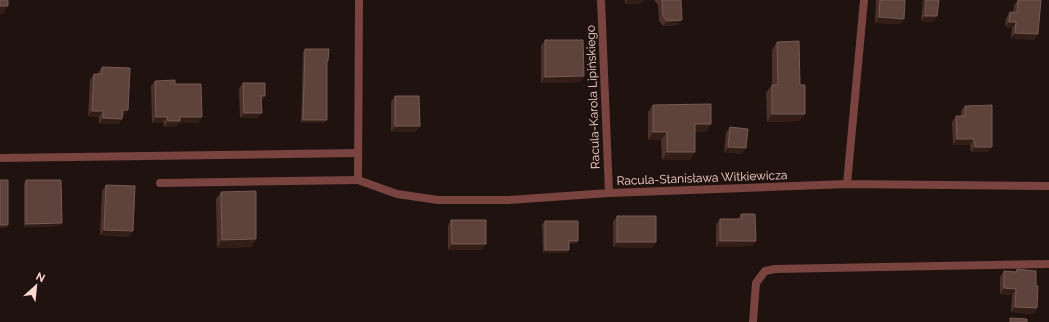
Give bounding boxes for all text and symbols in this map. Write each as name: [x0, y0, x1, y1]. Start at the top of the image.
street label: Racula-Karola Lipińskiego: [583, 25, 603, 169]
street label: Racula-Stanisława Witkiewicza: [616, 168, 788, 188]
north arrow: [16, 266, 56, 306]
text: N: [34, 270, 47, 285]

